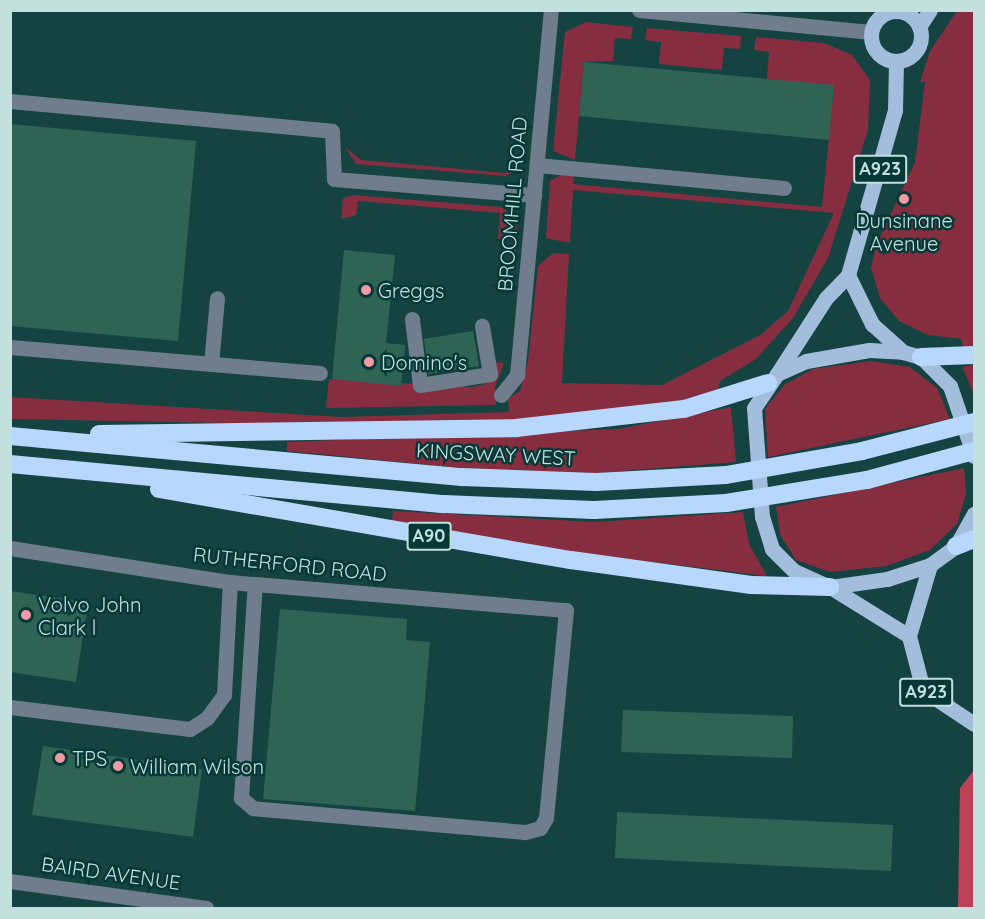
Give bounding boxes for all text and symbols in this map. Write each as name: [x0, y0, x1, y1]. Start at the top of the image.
street label: BROOMHILL ROAD: [492, 116, 532, 292]
road number: A923: [853, 154, 907, 184]
marker: Dunsinane Avenue: [897, 192, 911, 206]
place label: Dunsinane Avenue: [855, 208, 953, 255]
place label: Greggs: [378, 278, 444, 302]
marker: Greggs: [359, 283, 373, 297]
place label: Domino's: [381, 350, 467, 374]
marker: Domino's: [362, 355, 376, 369]
street label: KINGSWAY WEST: [416, 438, 576, 470]
road number: A90: [406, 521, 452, 551]
street label: RUTHERFORD ROAD: [192, 542, 388, 586]
place label: Volvo John Clark l: [38, 592, 141, 639]
marker: Volvo John Clark l: [19, 608, 33, 622]
road number: A923: [899, 677, 953, 707]
place label: TPS: [72, 746, 107, 770]
marker: TPS: [53, 751, 67, 765]
place label: William Wilson: [130, 754, 264, 778]
marker: William Wilson: [111, 759, 125, 773]
street label: BAIRD AVENUE: [40, 851, 182, 895]

